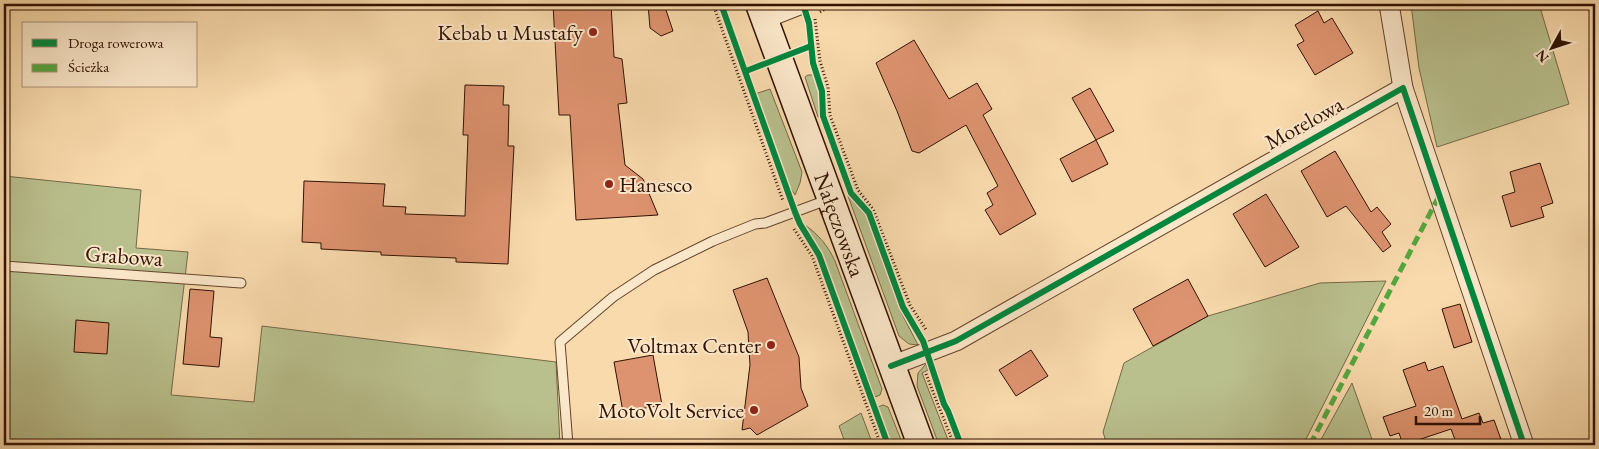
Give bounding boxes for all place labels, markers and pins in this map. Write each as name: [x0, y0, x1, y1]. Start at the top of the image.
place label: Kebab u Mustafy: [437, 18, 583, 47]
marker: Kebab u Mustafy: [587, 26, 599, 38]
place label: Hanesco: [619, 170, 692, 199]
marker: Hanesco: [603, 178, 615, 190]
place label: Voltmax Center: [627, 331, 762, 360]
marker: Voltmax Center: [765, 339, 777, 351]
place label: MotoVolt Service: [598, 396, 744, 425]
marker: MotoVolt Service: [748, 404, 760, 416]

